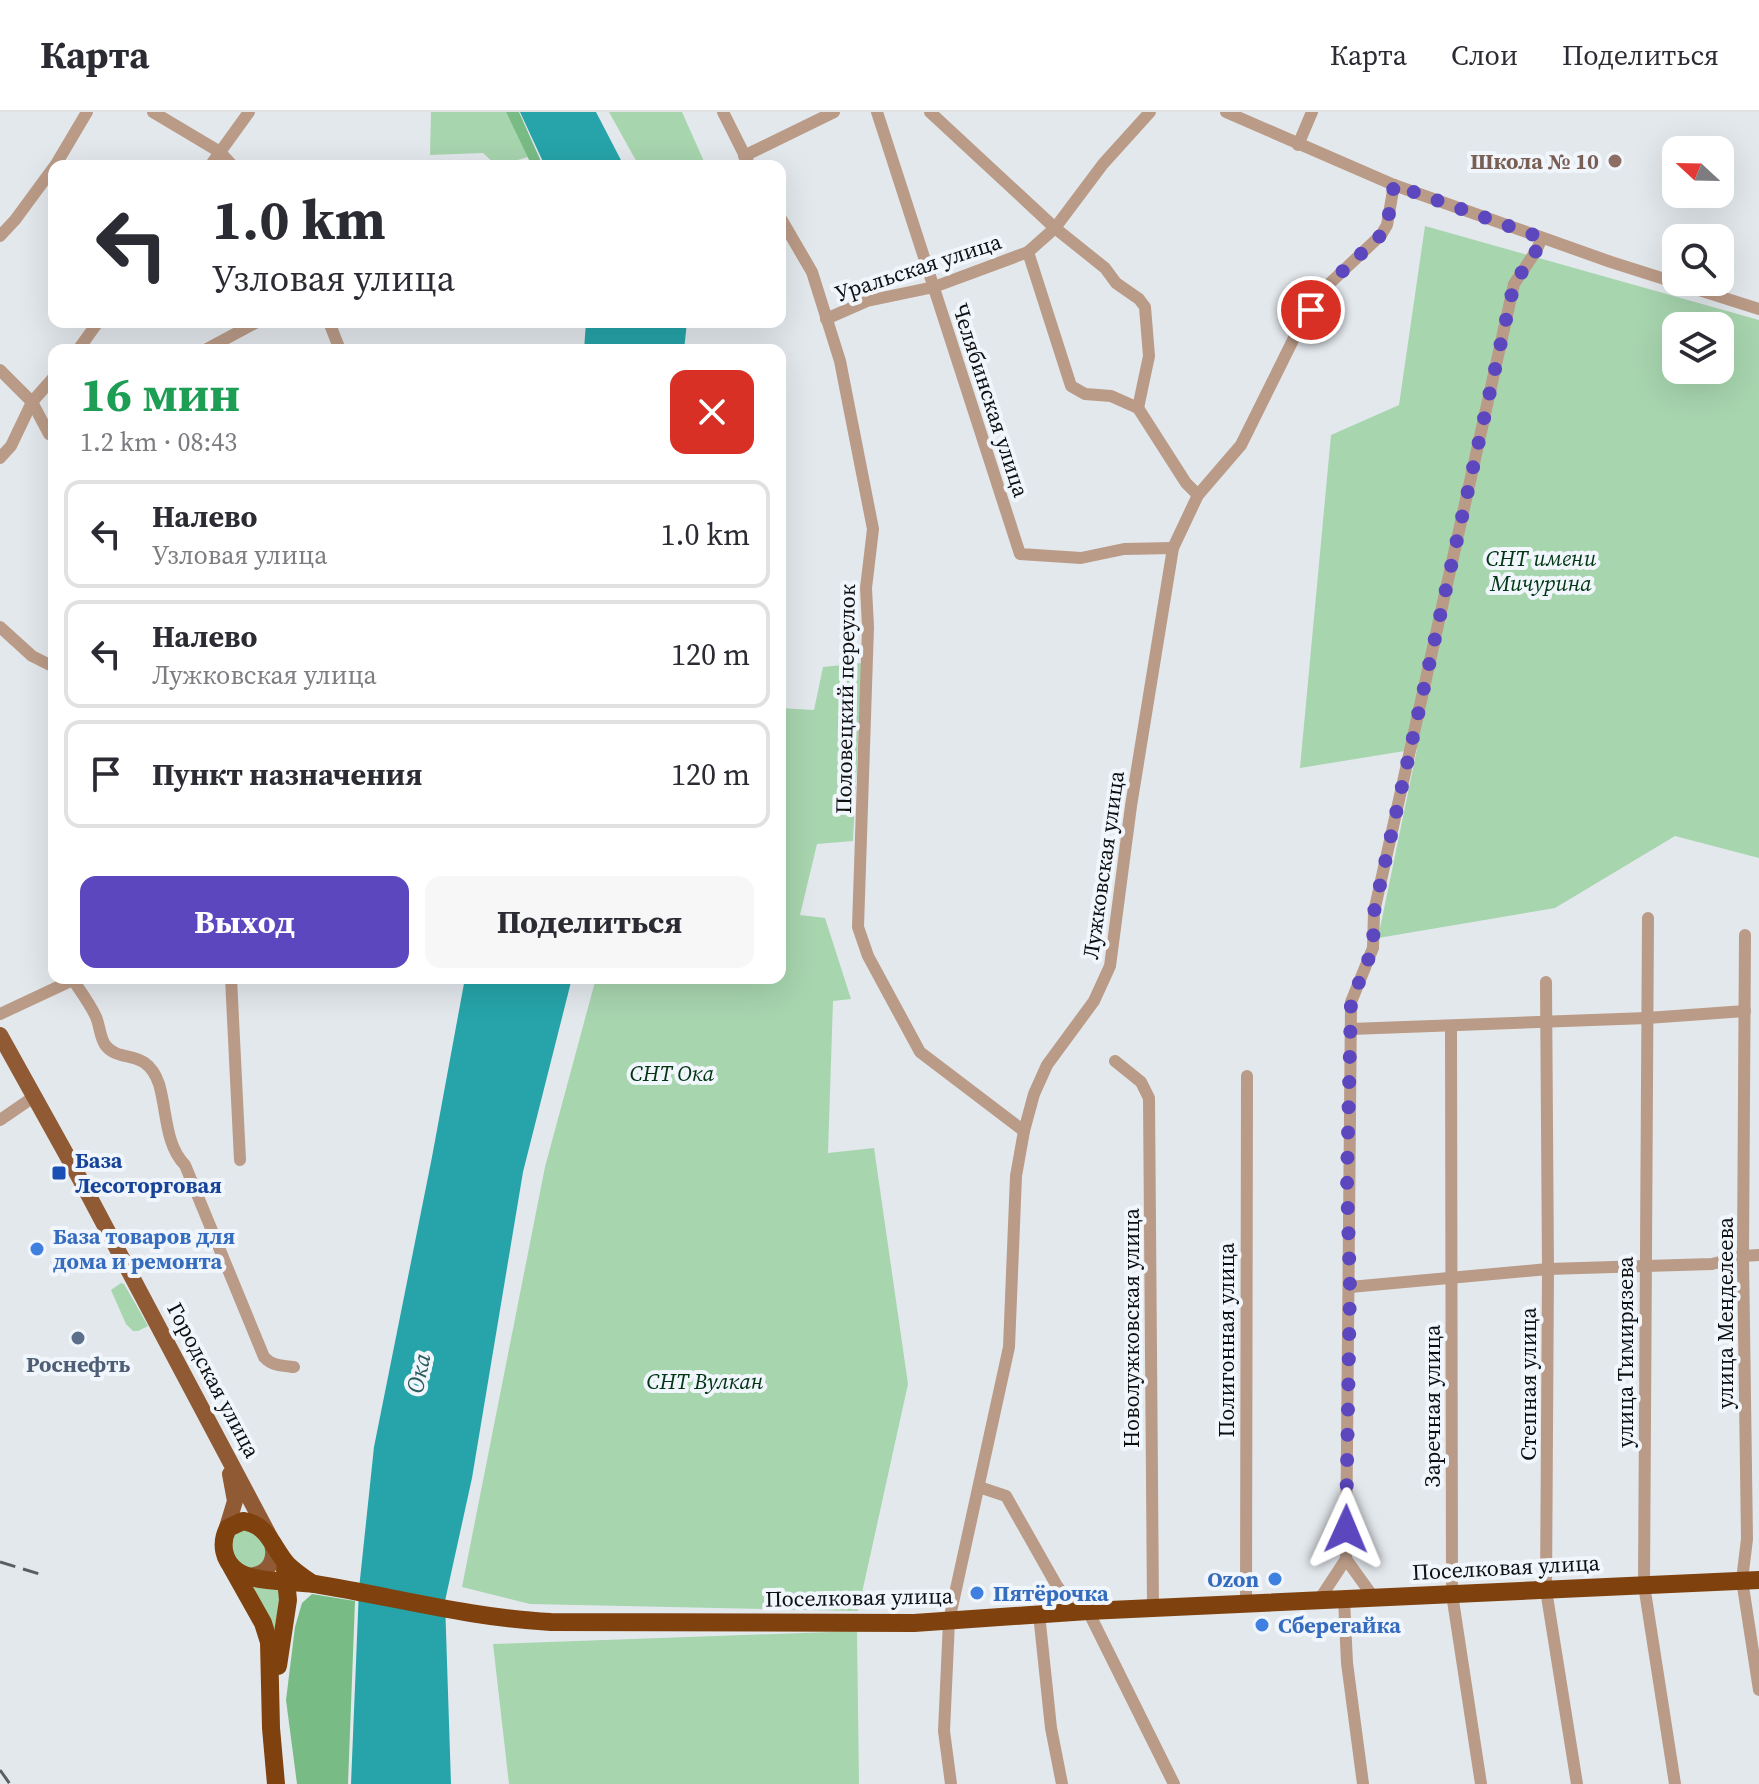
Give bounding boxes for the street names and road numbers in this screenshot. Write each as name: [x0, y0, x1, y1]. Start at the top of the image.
street label: Уральская улица: [831, 226, 1006, 308]
street label: Челябинская улица: [945, 299, 1037, 502]
street label: Половецкий переулок: [828, 584, 862, 814]
street label: Лужковская улица: [1075, 768, 1131, 961]
street label: Новолужковская улица: [1116, 1207, 1146, 1448]
street label: улица Менделеева: [1710, 1216, 1740, 1409]
street label: Полигонная улица: [1211, 1242, 1241, 1437]
street label: улица Тимирязева: [1610, 1255, 1640, 1448]
street label: Городская улица: [160, 1297, 268, 1464]
street label: Степная улица: [1513, 1306, 1543, 1461]
street label: Заречная улица: [1417, 1324, 1447, 1487]
street label: Поселковая улица: [1411, 1547, 1601, 1587]
street label: Поселковая улица: [765, 1580, 954, 1614]

